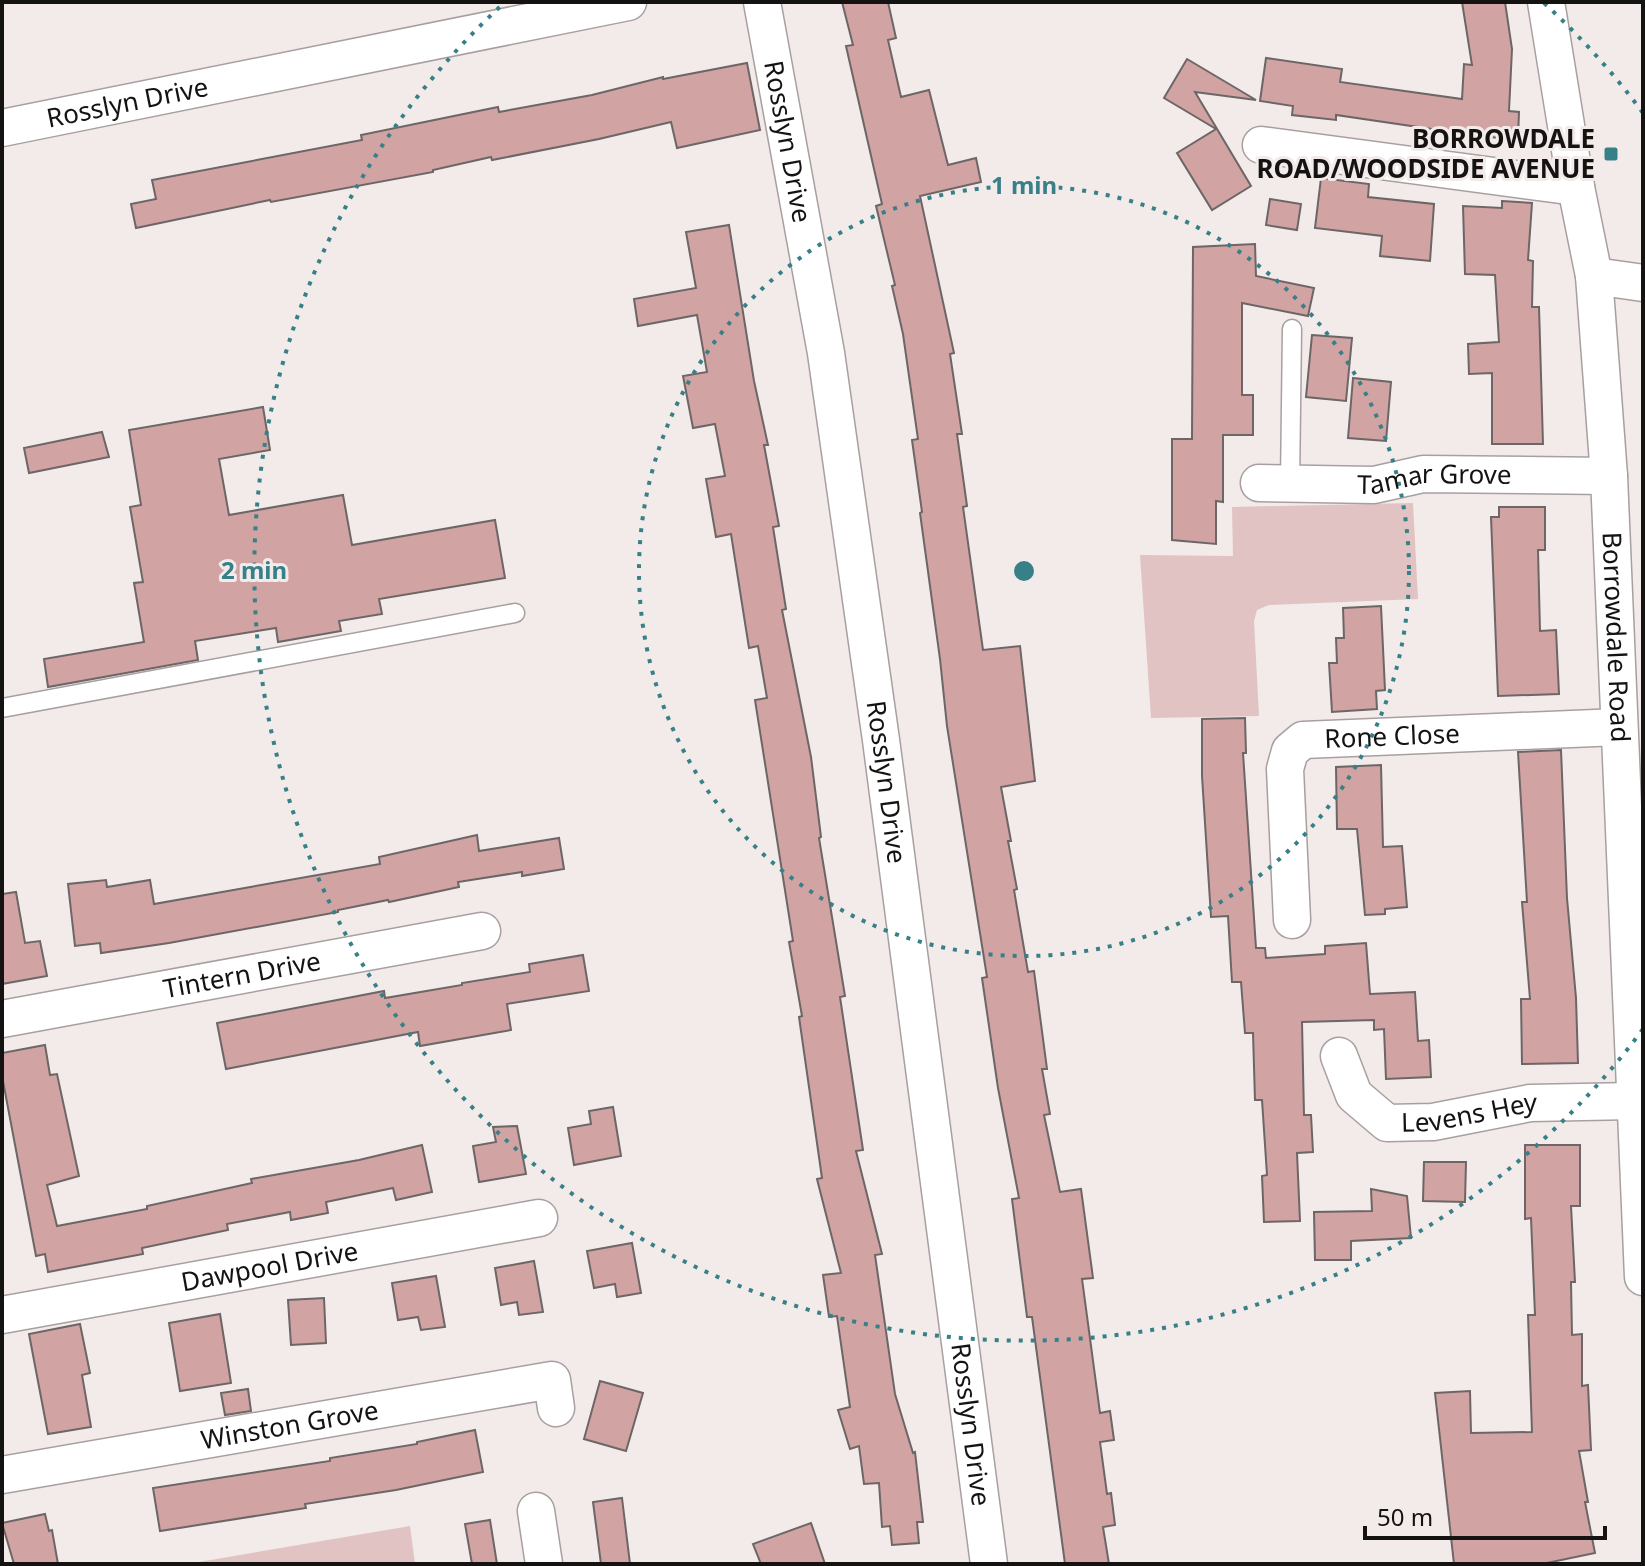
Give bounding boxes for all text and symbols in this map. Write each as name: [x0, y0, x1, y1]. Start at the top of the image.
street label: Rosslyn Drive: [756, 58, 821, 225]
street label: Rosslyn Drive: [43, 68, 211, 136]
place label: BORROWDALE ROAD/WOODSIDE AVENUE: [1256, 120, 1595, 186]
marker: BORROWDALE ROAD/WOODSIDE AVENUE: [1602, 145, 1620, 163]
text: 1 min: [991, 168, 1057, 201]
street label: Tamar Grove: [1357, 455, 1512, 503]
street label: Borrowdale Road: [1594, 531, 1639, 743]
text: 2 min: [221, 553, 287, 586]
centre of rings: [1010, 557, 1038, 585]
street label: Rosslyn Drive: [859, 698, 916, 865]
street label: Rone Close: [1324, 715, 1460, 756]
street label: Tintern Drive: [160, 942, 323, 1006]
street label: Levens Hey: [1401, 1084, 1538, 1140]
street label: Dawpool Drive: [178, 1232, 361, 1299]
street label: Rosslyn Drive: [943, 1341, 1000, 1508]
street label: Winston Grove: [198, 1391, 381, 1457]
scale bar: [1365, 1490, 1605, 1540]
text: 50 m: [1377, 1500, 1433, 1533]

